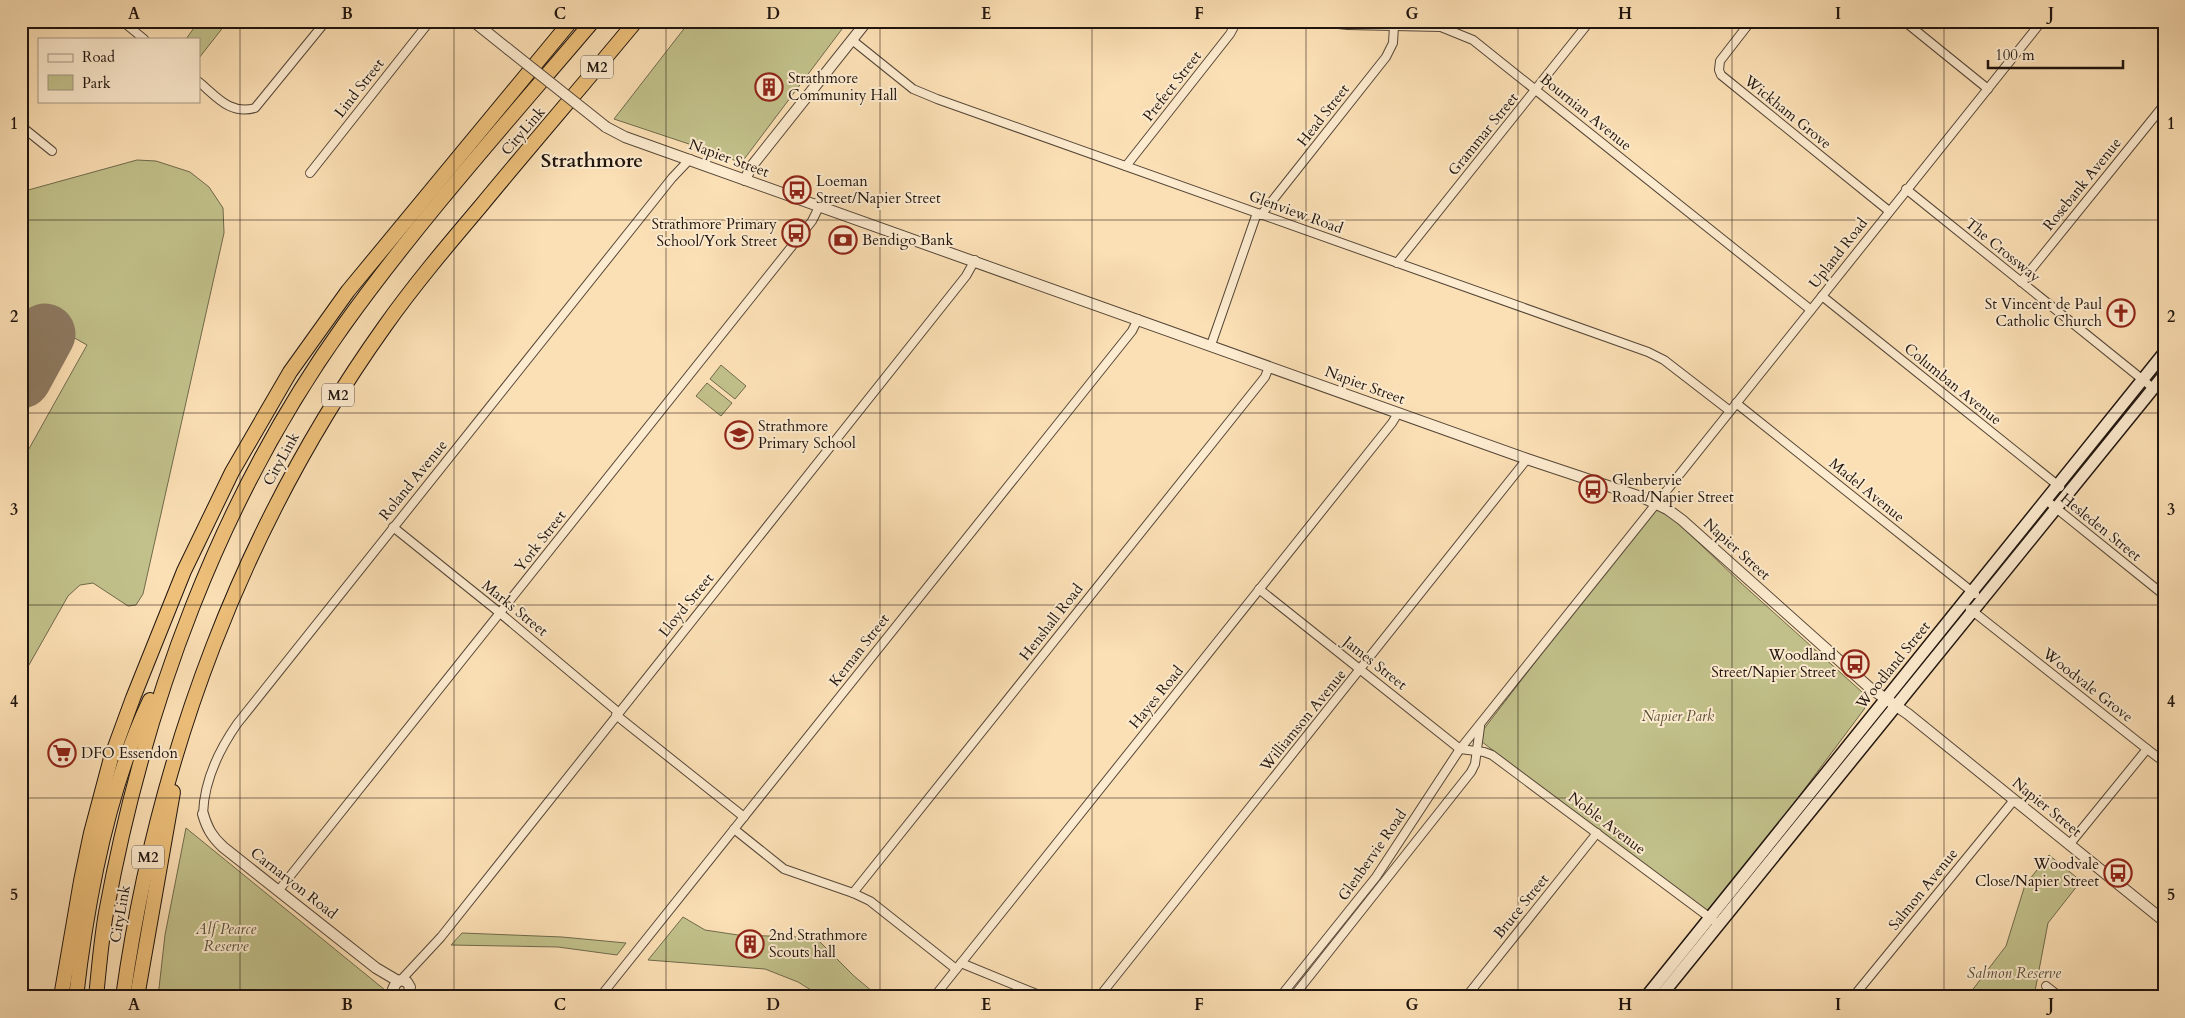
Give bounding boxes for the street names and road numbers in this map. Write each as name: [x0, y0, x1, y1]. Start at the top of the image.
street label: Prefect Street: [1138, 46, 1206, 125]
street label: Lind Street: [330, 54, 389, 122]
road number: M2: [581, 56, 613, 78]
street label: Bournian Avenue: [1536, 69, 1636, 155]
street label: Wickham Grove: [1739, 70, 1836, 154]
street label: Head Street: [1292, 80, 1354, 150]
street label: Grammar Street: [1443, 88, 1523, 180]
street label: CityLink: [496, 102, 550, 160]
street label: Rosebank Avenue: [2038, 133, 2126, 235]
street label: Napier Street: [686, 134, 772, 182]
street label: Glenview Road: [1246, 186, 1346, 238]
street label: The Crossway: [1961, 213, 2045, 287]
street label: Upland Road: [1804, 214, 1872, 292]
street label: Columban Avenue: [1900, 338, 2006, 430]
street label: Napier Street: [1322, 361, 1408, 409]
road number: M2: [322, 384, 354, 406]
street label: CityLink: [258, 429, 304, 489]
street label: Roland Avenue: [374, 435, 452, 524]
street label: Madel Avenue: [1825, 453, 1909, 527]
street label: Hesleden Street: [2056, 488, 2146, 566]
street label: York Street: [510, 506, 570, 576]
street label: Napier Street: [1699, 514, 1775, 585]
street label: Lloyd Street: [654, 569, 718, 641]
street label: Marks Street: [478, 575, 552, 641]
street label: Henshall Road: [1015, 579, 1087, 664]
street label: Kernan Street: [824, 609, 894, 690]
street label: Woodland Street: [1851, 617, 1935, 714]
street label: James Street: [1337, 630, 1411, 694]
street label: Woodvale Grove: [2038, 643, 2137, 727]
street label: Hayes Road: [1124, 661, 1188, 733]
street label: Williamson Avenue: [1255, 665, 1351, 776]
street label: Napier Street: [2008, 773, 2086, 841]
street label: Noble Avenue: [1564, 787, 1650, 859]
street label: Glenbervie Road: [1333, 805, 1411, 905]
street label: Carnarvon Road: [246, 843, 342, 923]
street label: Salmon Avenue: [1884, 844, 1962, 934]
road number: M2: [132, 846, 164, 869]
street label: Bruce Street: [1489, 869, 1553, 942]
street label: CityLink: [105, 884, 135, 944]

